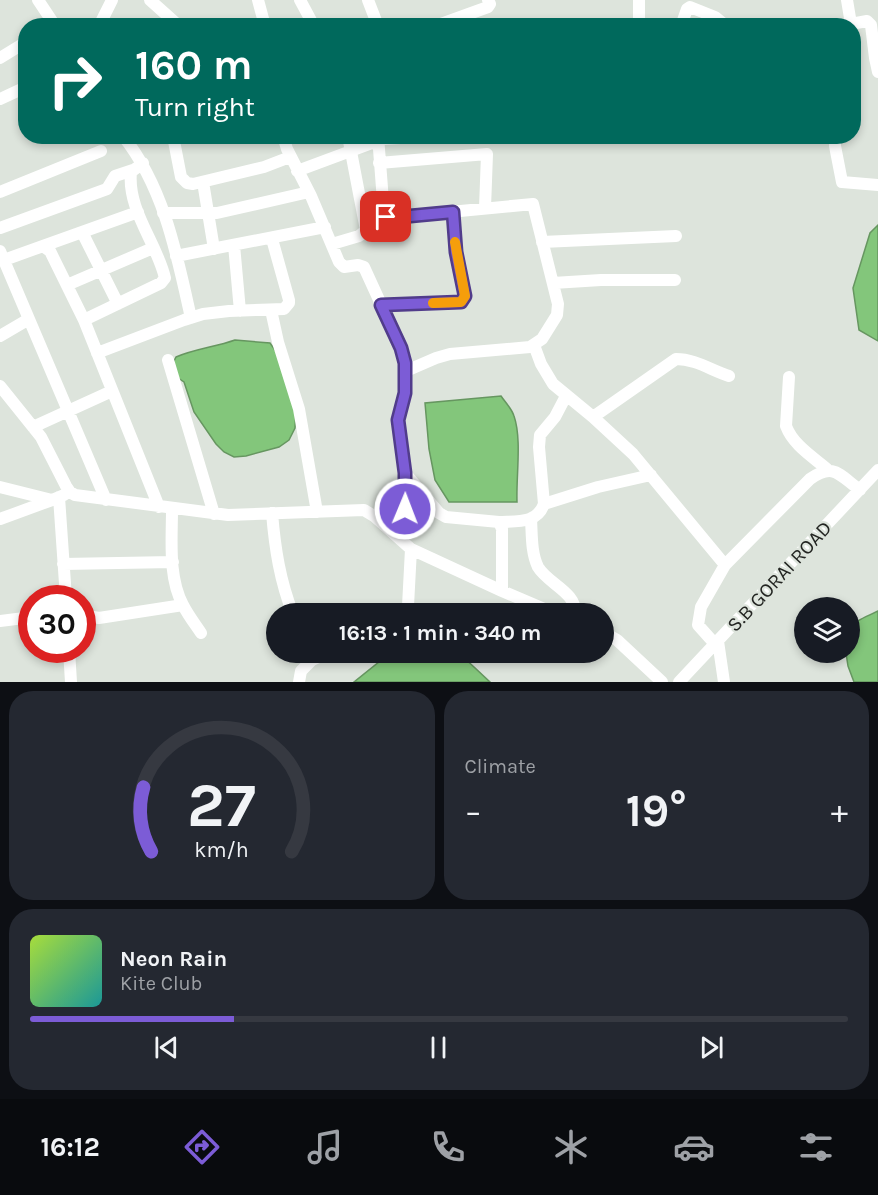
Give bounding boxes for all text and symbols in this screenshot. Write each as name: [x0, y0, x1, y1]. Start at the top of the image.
text: 160 m: [135, 40, 253, 90]
icon: right: [36, 42, 114, 120]
text: Turn right: [135, 91, 255, 123]
pin: [360, 191, 411, 242]
icon: arrive: [369, 200, 402, 233]
position arrow: [373, 477, 437, 541]
street label: S.B GORAI ROAD: [722, 516, 836, 636]
speed limit sign: 30: [18, 585, 96, 663]
map controls: [794, 597, 860, 663]
button: layers: [794, 597, 860, 663]
text: 16:13 · 1 min · 340 m: [339, 620, 541, 646]
text: Climate: [465, 755, 536, 778]
text: 27: [187, 769, 256, 842]
text: 19°: [626, 785, 687, 837]
text: −: [465, 792, 482, 830]
text: +: [831, 792, 848, 830]
text: km/h: [195, 838, 249, 863]
text: Neon Rain: [120, 946, 227, 972]
text: Kite Club: [120, 972, 202, 995]
icon: previous: [150, 1031, 183, 1064]
icon: pause: [422, 1031, 455, 1064]
icon: next: [695, 1031, 728, 1064]
icon: directions: [181, 1126, 223, 1168]
icon: music: [304, 1126, 346, 1168]
icon: phone: [427, 1126, 469, 1168]
icon: climate: [550, 1126, 592, 1168]
icon: car: [673, 1126, 715, 1168]
icon: filters: [795, 1126, 837, 1168]
text: 16:12: [40, 1131, 100, 1163]

